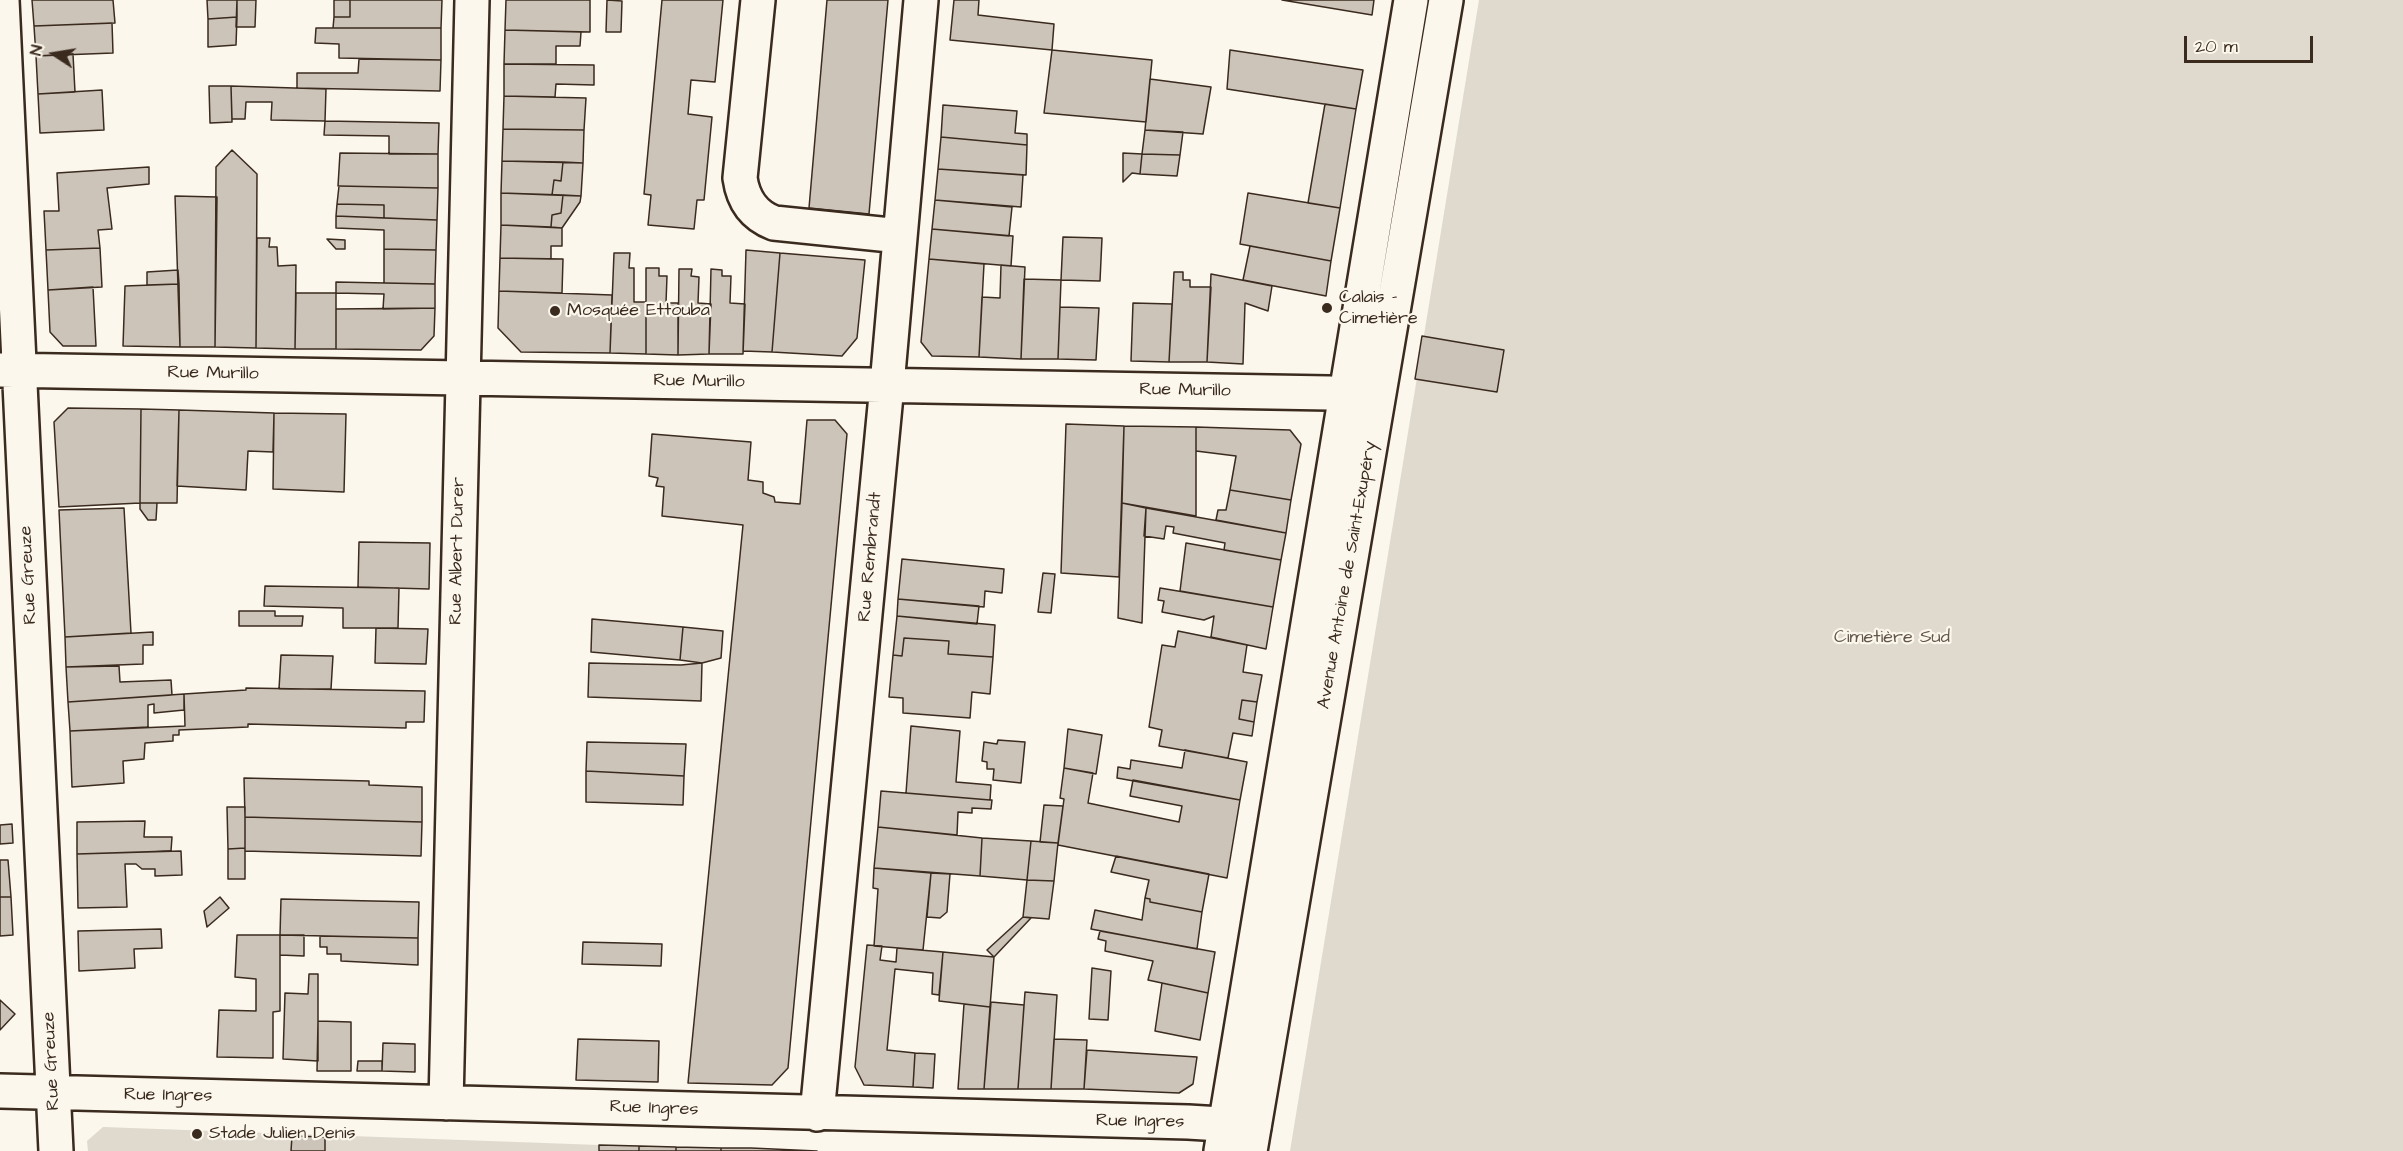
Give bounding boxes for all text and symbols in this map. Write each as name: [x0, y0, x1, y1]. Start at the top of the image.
north arrow: [24, 24, 84, 84]
scale bar: [2187, 24, 2316, 62]
text: 20 m: [2195, 34, 2238, 59]
text: N: [25, 43, 48, 57]
place label: Calais – Cimetière: [1339, 287, 1418, 330]
place label: Mosquée Ettouba: [567, 300, 710, 322]
marker: Calais – Cimetière: [1320, 301, 1334, 315]
marker: Mosquée Ettouba: [548, 304, 562, 318]
street label: Rue Murillo: [167, 362, 259, 386]
street label: Rue Murillo: [653, 370, 745, 394]
street label: Rue Murillo: [1139, 379, 1231, 403]
street label: Avenue Antoine de Saint-Exupéry: [1314, 439, 1382, 711]
street label: Rue Albert Durer: [446, 477, 470, 625]
street label: Rue Rembrandt: [855, 491, 887, 623]
street label: Rue Greuze: [16, 525, 42, 625]
park label: Cimetière Sud: [1834, 627, 1950, 649]
street label: Rue Greuze: [39, 1011, 65, 1111]
street label: Rue Ingres: [124, 1084, 212, 1108]
street label: Rue Ingres: [609, 1097, 699, 1121]
street label: Rue Ingres: [1096, 1110, 1184, 1134]
place label: Stade Julien Denis: [209, 1123, 356, 1145]
marker: Stade Julien Denis: [190, 1127, 204, 1141]

